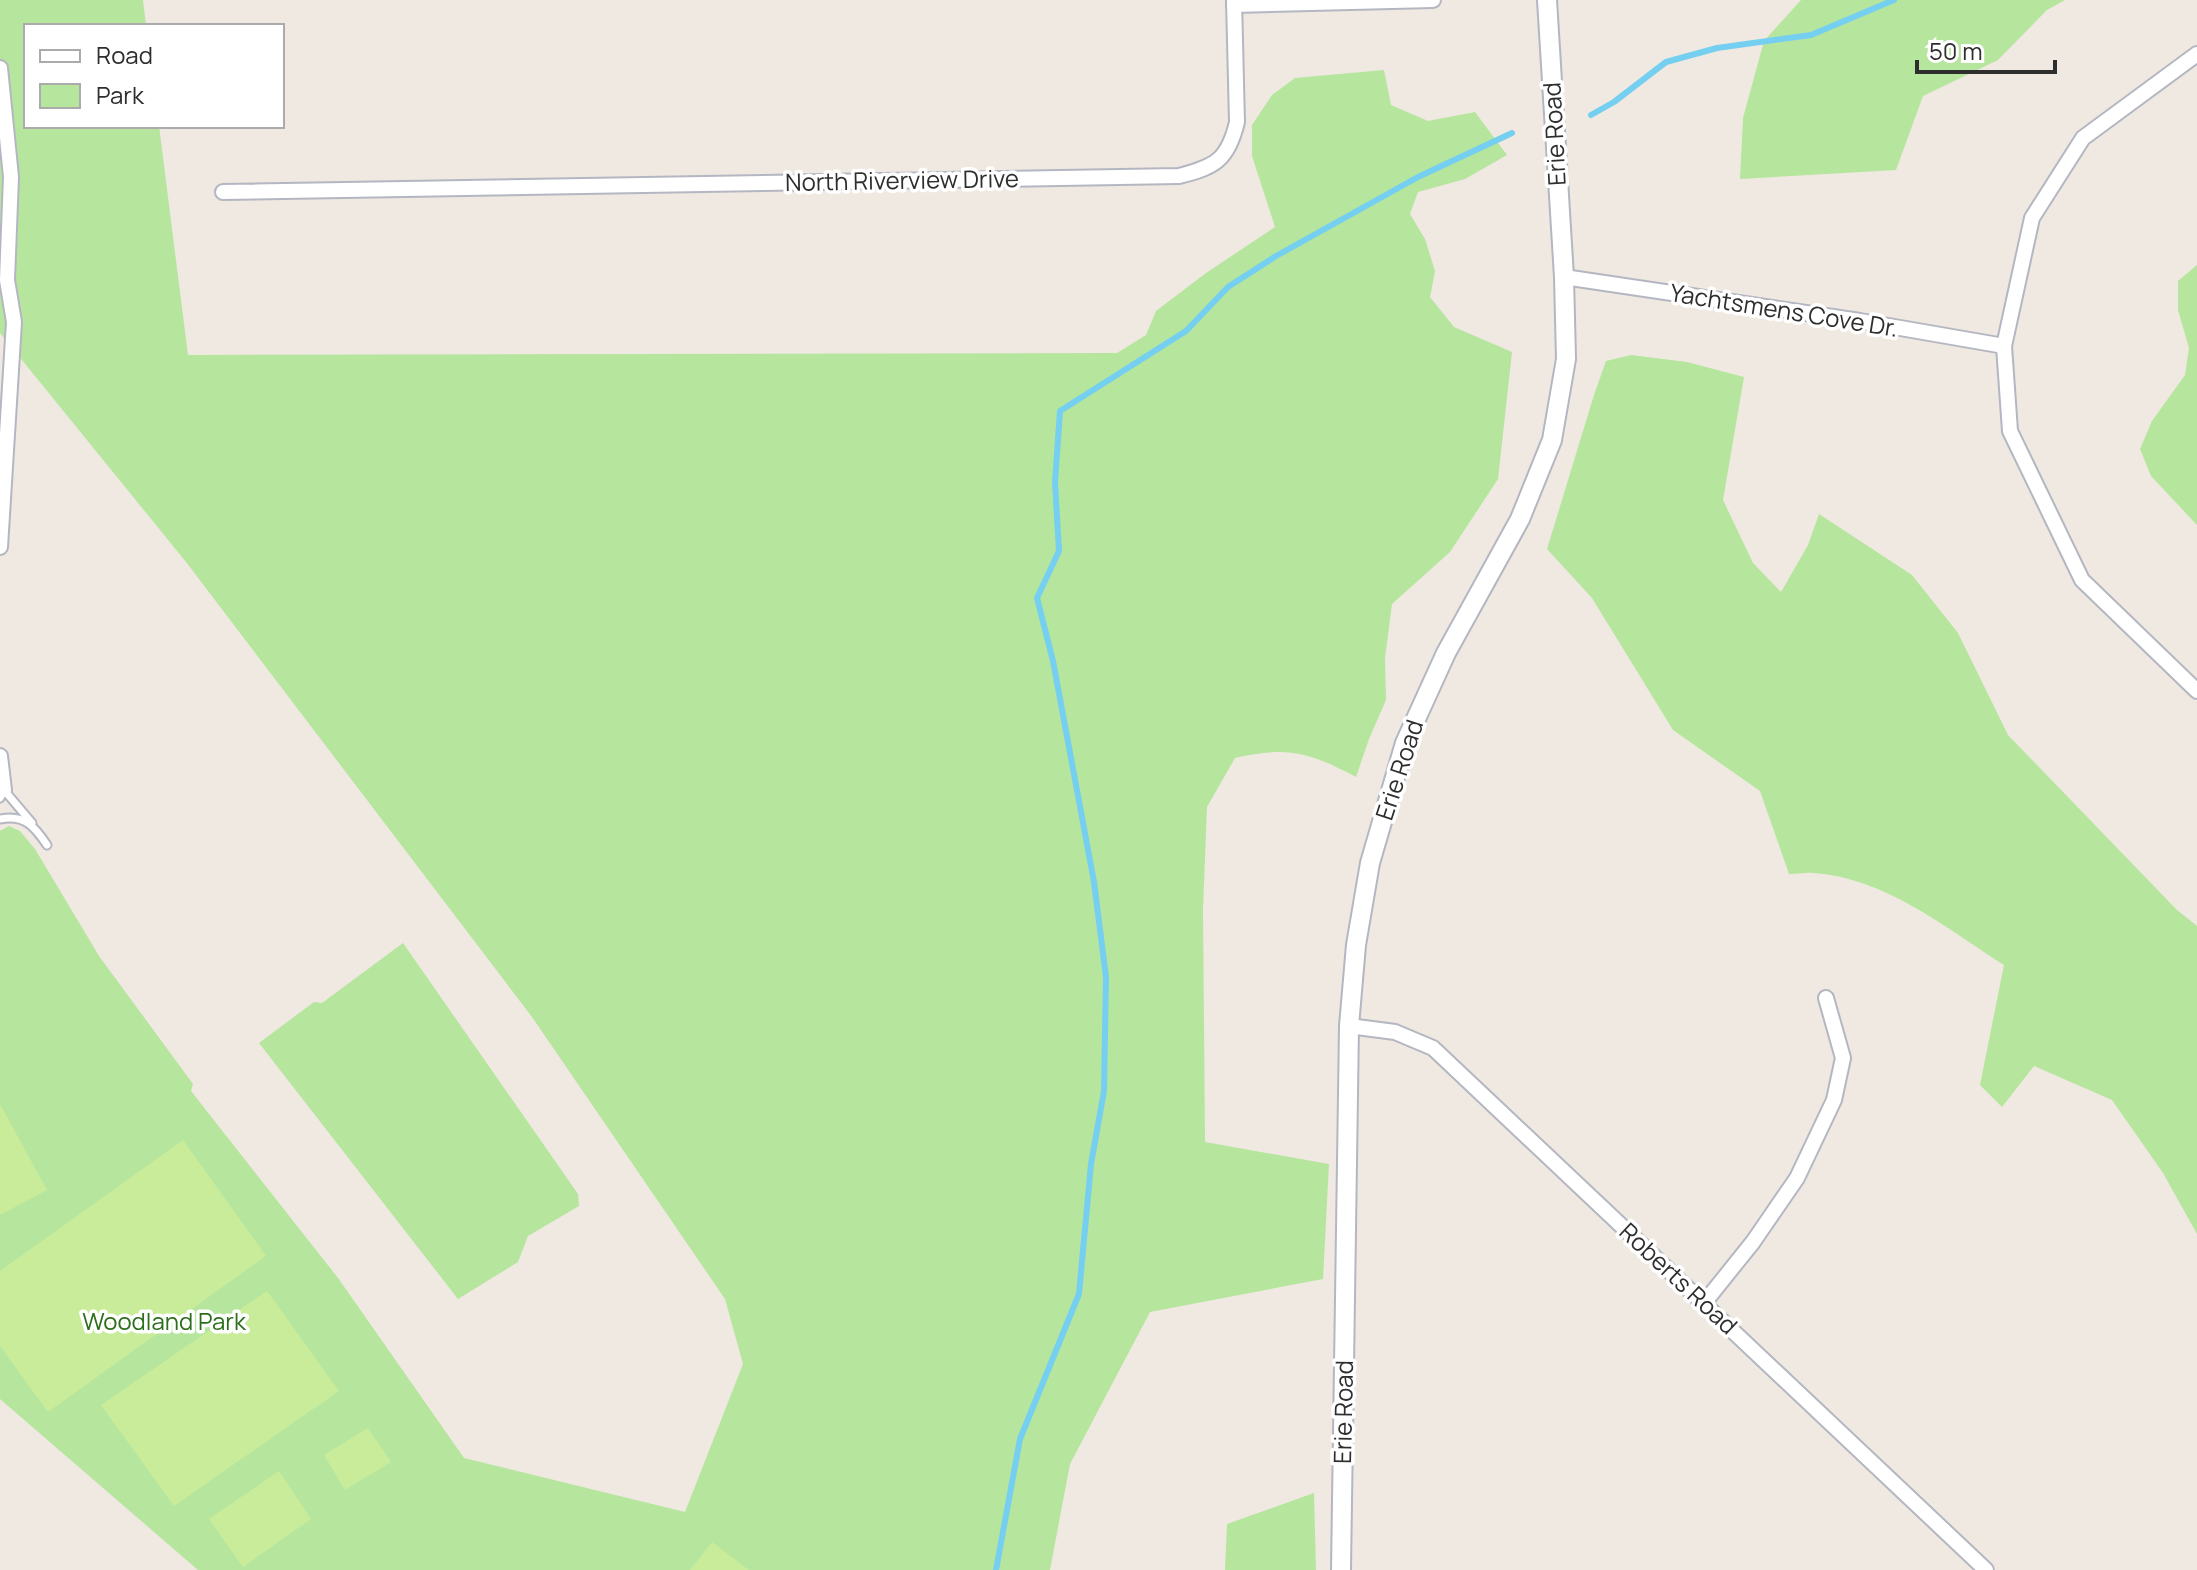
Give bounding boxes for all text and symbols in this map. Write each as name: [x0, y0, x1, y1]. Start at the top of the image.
legend: [24, 24, 284, 128]
scale bar: [1917, 24, 2055, 74]
text: 50 m: [1929, 34, 1983, 67]
text: Road: [96, 38, 153, 71]
text: Park: [96, 78, 145, 111]
street label: Erie Road: [1534, 81, 1573, 187]
street label: North Riverview Drive: [785, 161, 1019, 198]
street label: Yachtsmens Cove Dr.: [1668, 275, 1901, 344]
street label: Erie Road: [1367, 715, 1430, 824]
street label: Roberts Road: [1613, 1215, 1745, 1341]
park label: Woodland Park: [82, 1304, 247, 1337]
street label: Erie Road: [1325, 1360, 1360, 1464]

